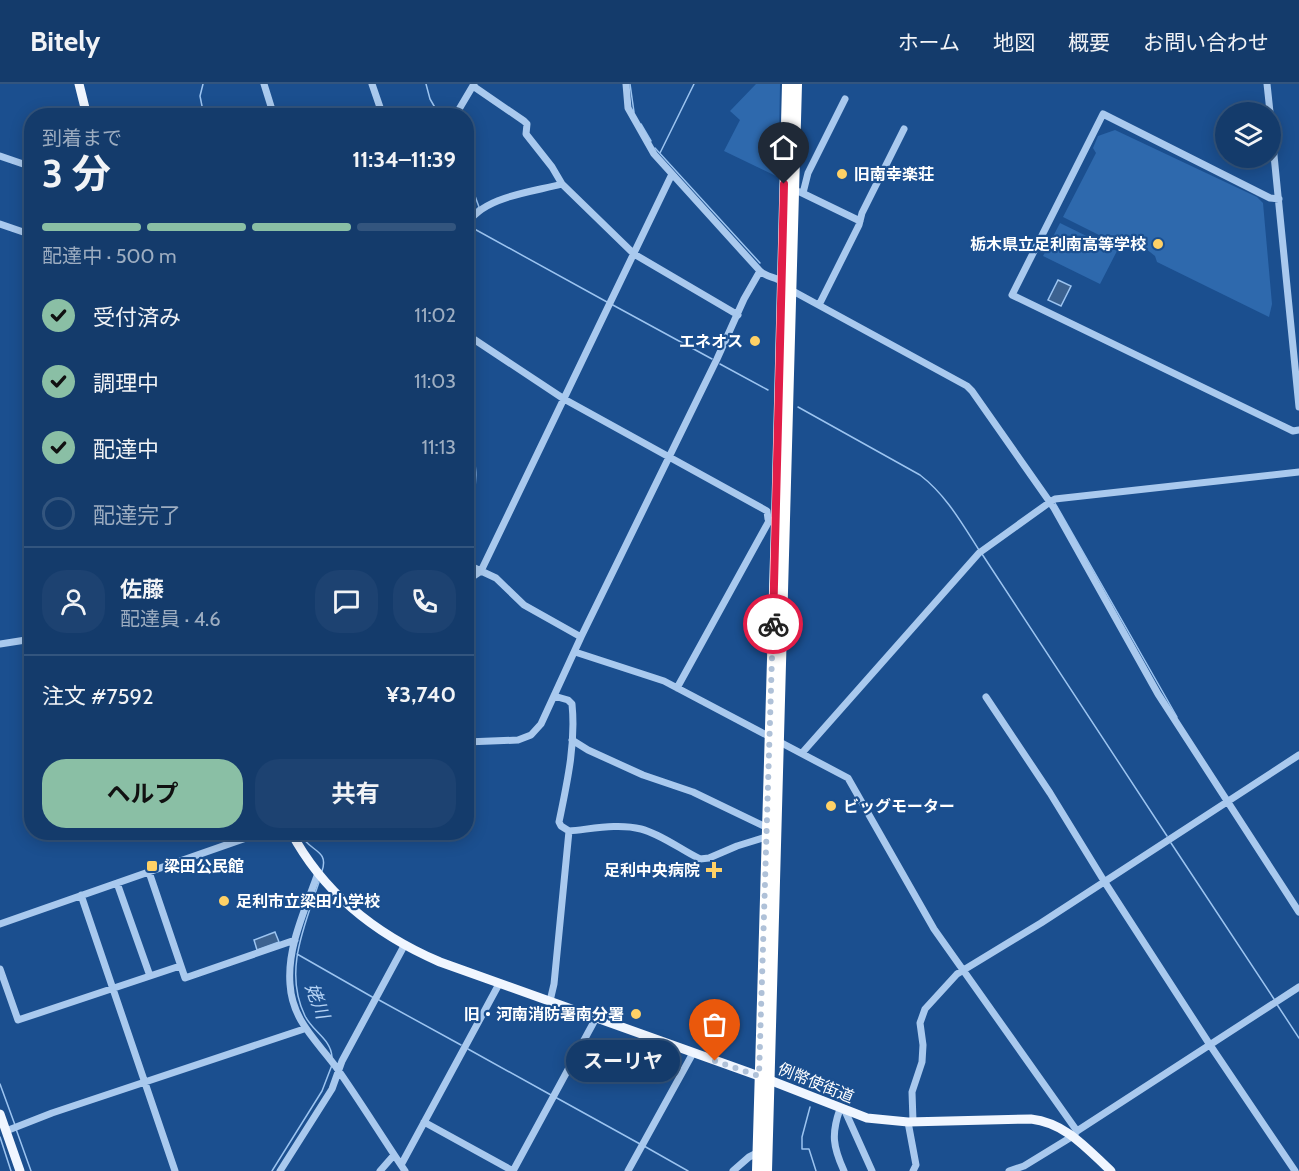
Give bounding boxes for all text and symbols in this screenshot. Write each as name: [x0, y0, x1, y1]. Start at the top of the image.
text: Bitely: [30, 24, 100, 58]
text: ホーム: [898, 30, 960, 55]
text: 地図: [993, 30, 1035, 55]
text: 概要: [1068, 30, 1110, 55]
text: お問い合わせ: [1143, 30, 1269, 55]
map controls: [1215, 102, 1281, 168]
button: layers: [1215, 102, 1281, 168]
pin: [758, 122, 809, 184]
text: 到着まで: [42, 126, 122, 150]
icon: home: [767, 131, 800, 164]
text: 11:34–11:39: [352, 146, 456, 173]
text: 3 分: [42, 149, 111, 197]
place label: 旧南幸楽荘: [854, 165, 934, 184]
marker: 旧南幸楽荘: [835, 167, 849, 181]
place label: 栃木県立足利南高等学校: [970, 235, 1146, 254]
marker: 栃木県立足利南高等学校: [1151, 237, 1165, 251]
text: 配達中 · 500 m: [42, 244, 177, 268]
icon: check: [42, 299, 75, 332]
text: 11:02: [414, 303, 456, 327]
text: 受付済み: [93, 304, 181, 331]
place label: エネオス: [679, 332, 743, 351]
marker: エネオス: [748, 334, 762, 348]
icon: check: [42, 365, 75, 398]
text: 11:03: [414, 369, 456, 393]
text: 調理中: [93, 370, 159, 397]
icon: check: [42, 431, 75, 464]
text: 11:13: [421, 435, 456, 459]
text: 配達中: [93, 436, 159, 463]
text: 配達完了: [93, 502, 181, 529]
button: person: [42, 570, 105, 633]
button: chat: [315, 570, 378, 633]
button: phone: [393, 570, 456, 633]
text: 佐藤: [120, 576, 164, 603]
courier: [743, 594, 803, 654]
text: 配達員 · 4.6: [120, 607, 221, 631]
icon: bike: [757, 608, 790, 641]
text: ¥3,740: [386, 681, 456, 708]
text: 注文 #7592: [42, 683, 153, 710]
button: ヘルプ: [42, 759, 243, 828]
button: 共有: [255, 759, 456, 828]
place label: ビッグモーター: [843, 797, 955, 816]
marker: ビッグモーター: [824, 799, 838, 813]
place label: 梁田公民館: [164, 857, 244, 876]
marker: 梁田公民館: [145, 859, 159, 873]
place label: 足利中央病院: [604, 861, 700, 880]
marker: 足利中央病院: [705, 861, 723, 879]
place label: 足利市立梁田小学校: [236, 892, 380, 911]
marker: 足利市立梁田小学校: [217, 894, 231, 908]
water label: 姥川: [300, 980, 334, 1024]
pin: [689, 999, 740, 1061]
place label: 旧・河南消防署南分署: [464, 1005, 624, 1024]
marker: 旧・河南消防署南分署: [629, 1007, 643, 1021]
icon: bag: [698, 1008, 731, 1041]
callout: スーリヤ: [565, 1040, 679, 1082]
text: スーリヤ: [583, 1049, 663, 1073]
street label: 例幣使街道: [775, 1059, 857, 1107]

